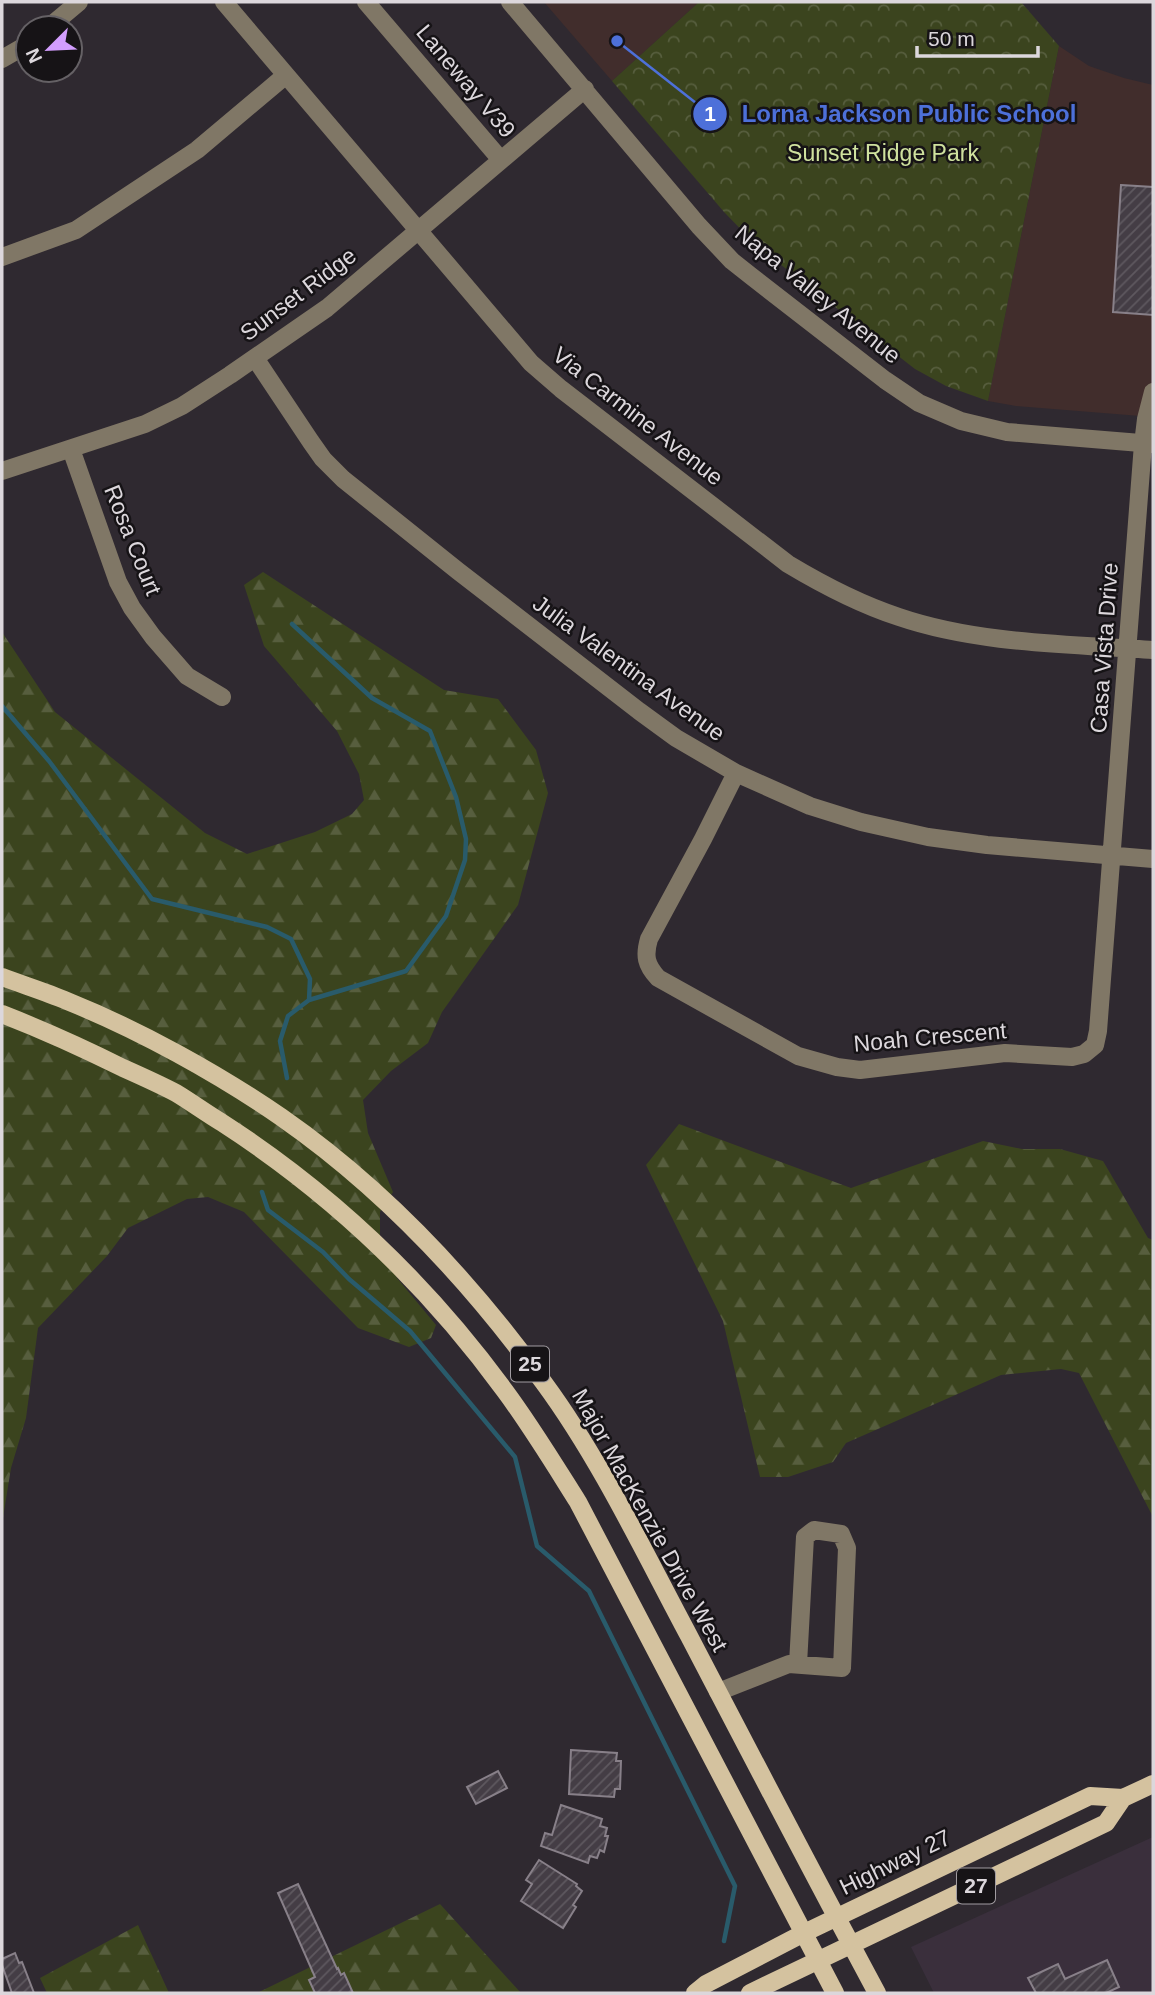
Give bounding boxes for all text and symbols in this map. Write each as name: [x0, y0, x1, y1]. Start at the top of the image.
north arrow: [14, 14, 84, 84]
scale bar: [917, 14, 1038, 58]
street label: Laneway V39: [411, 19, 521, 143]
text: 50 m: [928, 27, 975, 50]
text: N: [22, 45, 46, 66]
callout: Lorna Jackson Public School: [692, 92, 1090, 137]
text: Lorna Jackson Public School: [742, 100, 1076, 127]
text: 1: [704, 102, 716, 125]
park label: Sunset Ridge Park: [787, 140, 979, 166]
street label: Napa Valley Avenue: [730, 219, 906, 369]
street label: Sunset Ridge: [235, 242, 361, 346]
street label: Via Carmine Avenue: [548, 341, 728, 491]
street label: Rosa Court: [99, 481, 167, 599]
street label: Casa Vista Drive: [1085, 562, 1123, 734]
street label: Julia Valentina Avenue: [528, 590, 730, 746]
street label: Noah Crescent: [852, 1017, 1008, 1057]
road number: 25: [511, 1346, 549, 1382]
street label: Major MacKenzie Drive West: [567, 1384, 733, 1656]
street label: Highway 27: [835, 1824, 955, 1900]
road number: 27: [957, 1868, 995, 1904]

